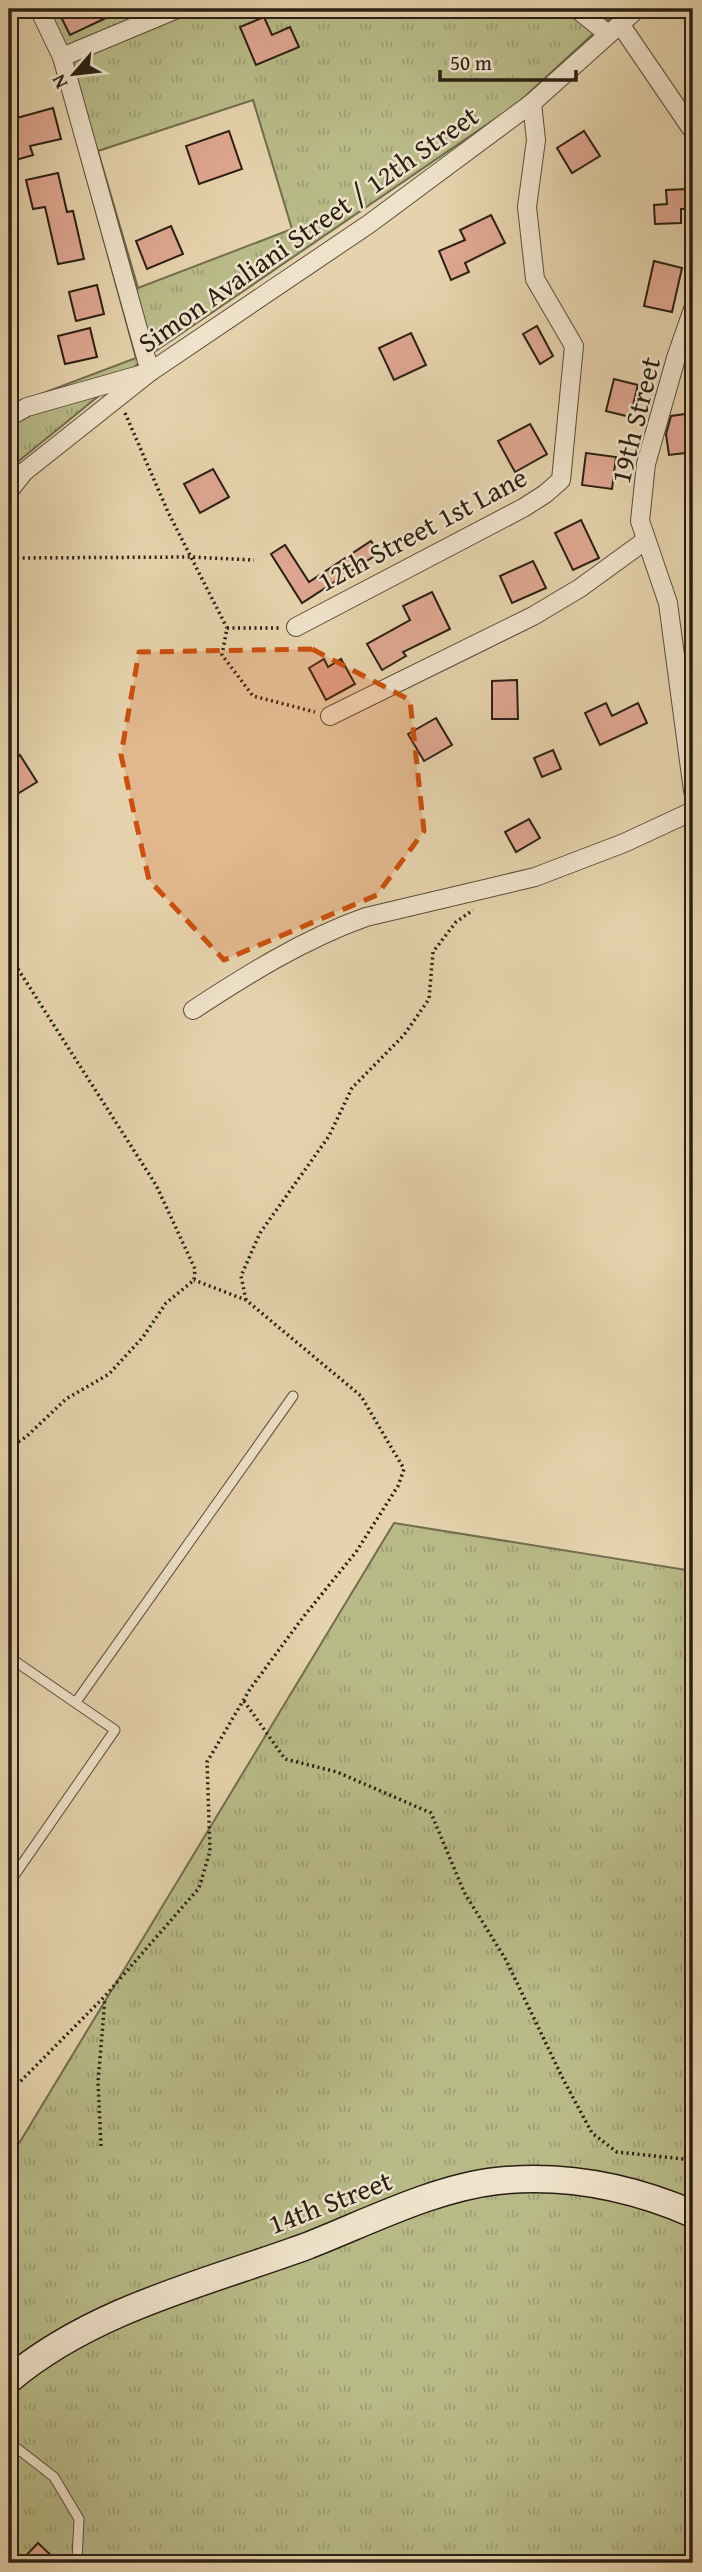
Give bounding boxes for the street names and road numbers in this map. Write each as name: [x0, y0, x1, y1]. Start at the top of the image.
street label: Simon Avaliani Street / 12th Street: [129, 95, 486, 362]
street label: 19th Street: [599, 352, 670, 488]
street label: 12th Street 1st Lane: [310, 456, 534, 601]
street label: 14th Street: [262, 2159, 398, 2244]

